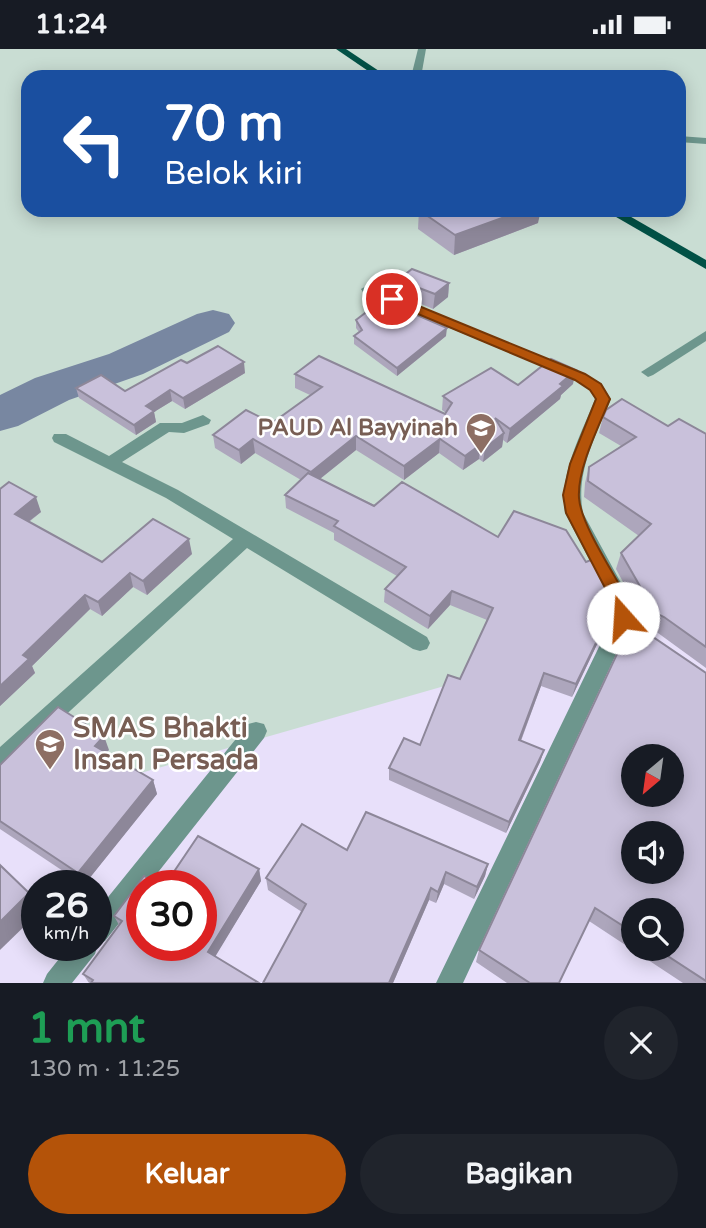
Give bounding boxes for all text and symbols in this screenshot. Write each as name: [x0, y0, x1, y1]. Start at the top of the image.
text: 11:24: [35, 9, 107, 40]
text: 70 m: [164, 95, 283, 154]
icon: left: [49, 98, 140, 189]
text: Belok kiri: [164, 155, 303, 193]
pin: [362, 269, 422, 329]
icon: arrive: [373, 280, 411, 318]
school or university icon: PAUD Al Bayyinah: [464, 411, 498, 455]
place label: PAUD Al Bayyinah: [257, 414, 458, 442]
position arrow: [586, 581, 660, 655]
place label: SMAS Bhakti Insan Persada: [73, 711, 259, 777]
school or university icon: SMAS Bhakti Insan Persada: [33, 727, 67, 771]
north arrow: [621, 744, 684, 807]
map controls: [621, 744, 684, 961]
button: sound: [621, 821, 684, 884]
speed limit sign: 30: [126, 870, 217, 961]
text: 26: [45, 885, 88, 927]
button: search: [621, 898, 684, 961]
text: km/h: [44, 922, 89, 944]
text: 1 mnt: [28, 1003, 145, 1054]
button: close: [604, 1006, 678, 1080]
text: 130 m · 11:25: [28, 1055, 180, 1083]
button: Keluar: [28, 1134, 346, 1214]
button: Bagikan: [360, 1134, 678, 1214]

